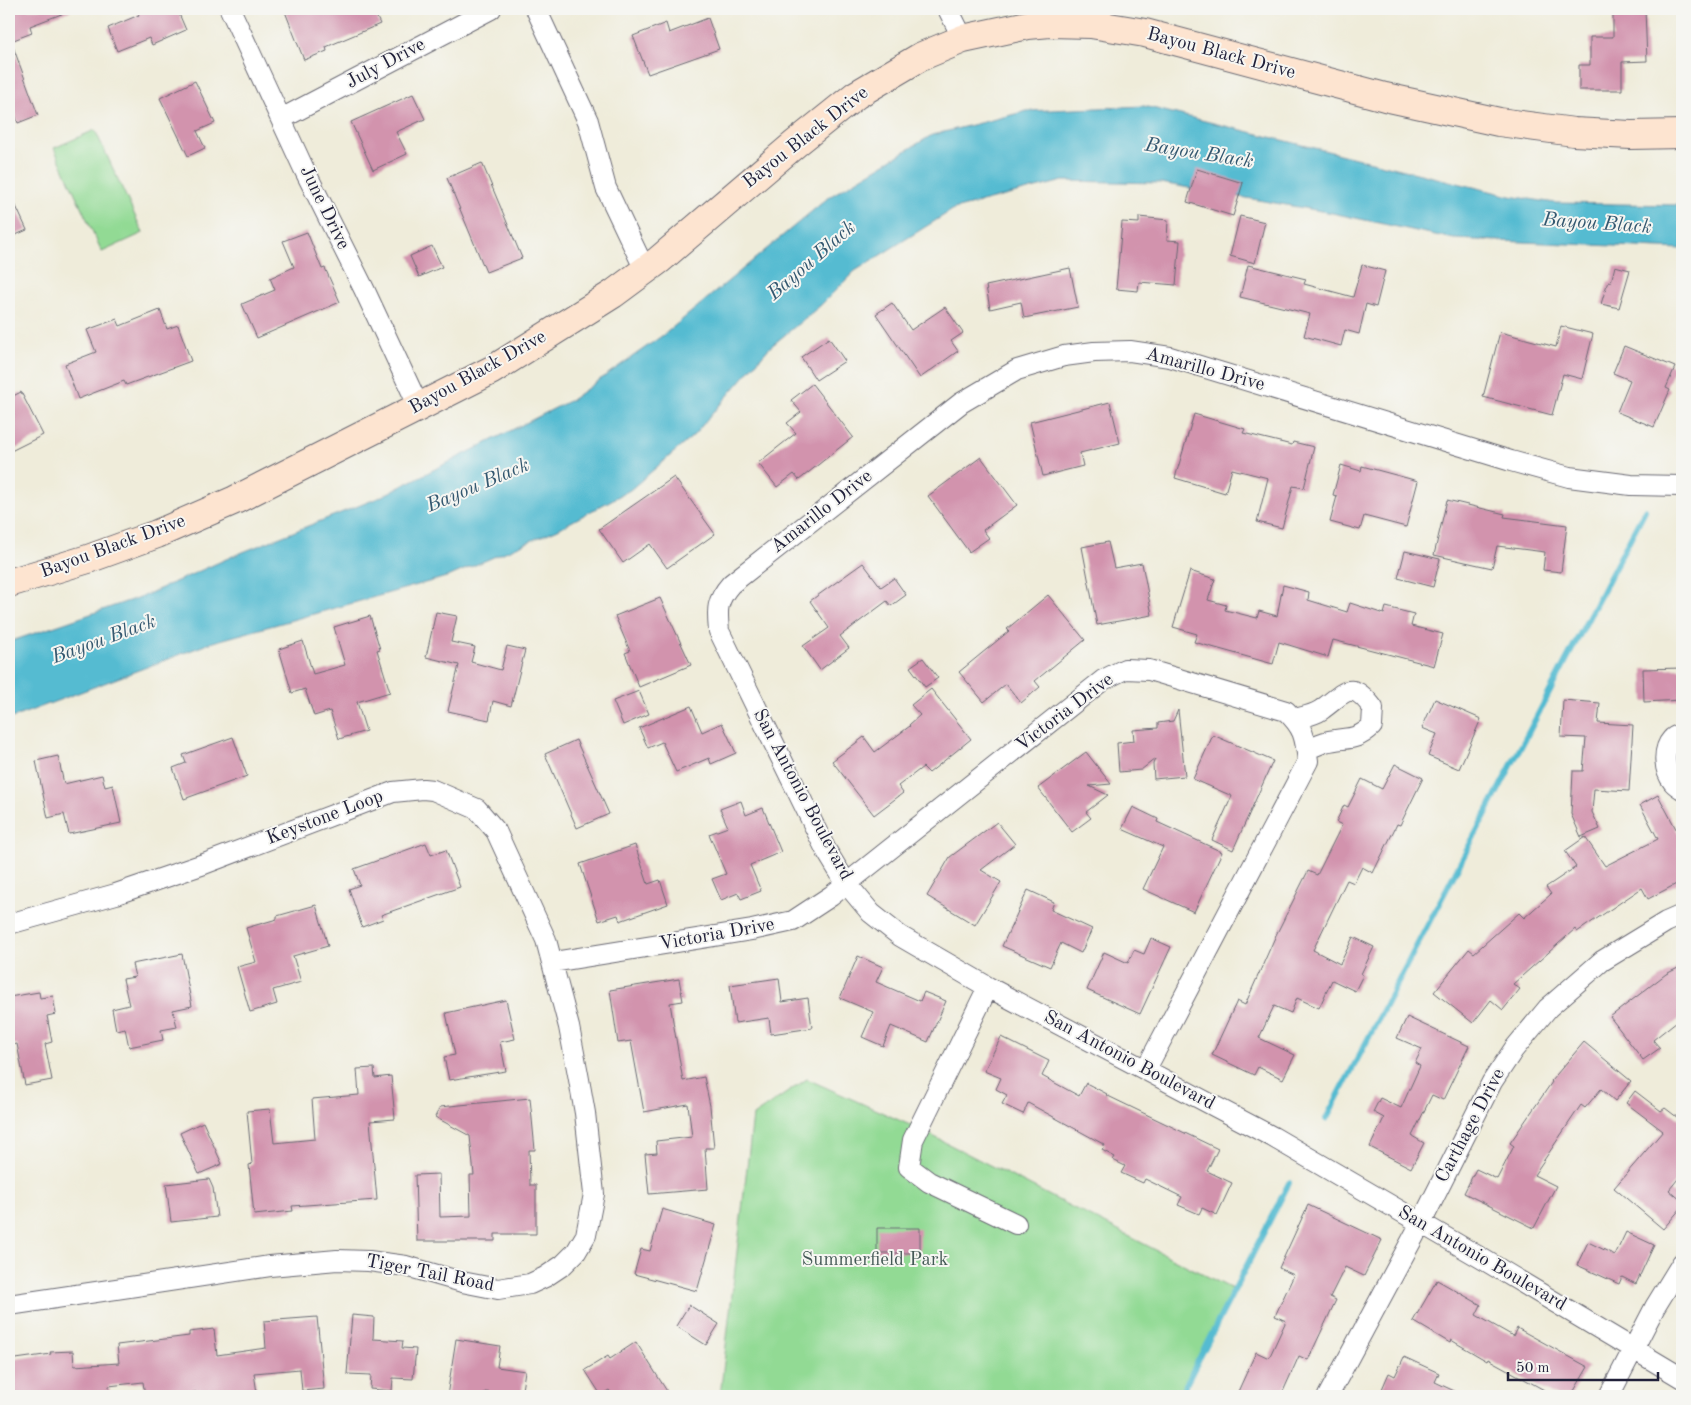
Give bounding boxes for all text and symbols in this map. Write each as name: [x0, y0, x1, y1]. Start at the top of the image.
street label: Bayou Black Drive: [1145, 25, 1297, 83]
street label: July Drive: [343, 35, 429, 93]
street label: Bayou Black Drive: [740, 83, 872, 193]
water label: Bayou Black: [1142, 135, 1255, 172]
street label: June Drive: [296, 163, 352, 253]
water label: Bayou Black: [1541, 210, 1653, 238]
water label: Bayou Black: [763, 217, 860, 305]
street label: Bayou Black Drive: [406, 328, 550, 418]
street label: Amarillo Drive: [1143, 345, 1267, 395]
water label: Bayou Black: [423, 455, 533, 517]
street label: Amarillo Drive: [768, 467, 876, 557]
street label: Bayou Black Drive: [38, 512, 188, 582]
water label: Bayou Black: [48, 612, 159, 668]
street label: Victoria Drive: [1013, 670, 1117, 756]
street label: San Antonio Boulevard: [749, 706, 855, 884]
street label: Keystone Loop: [264, 787, 386, 849]
street label: Victoria Drive: [658, 916, 776, 954]
street label: San Antonio Boulevard: [1040, 1008, 1218, 1114]
street label: Carthage Drive: [1433, 1066, 1509, 1186]
street label: San Antonio Boulevard: [1395, 1203, 1569, 1315]
park label: Summerfield Park: [802, 1251, 949, 1270]
street label: Tiger Tail Road: [364, 1252, 496, 1296]
scale bar: [1508, 1350, 1658, 1382]
text: 50 m: [1516, 1361, 1550, 1376]

